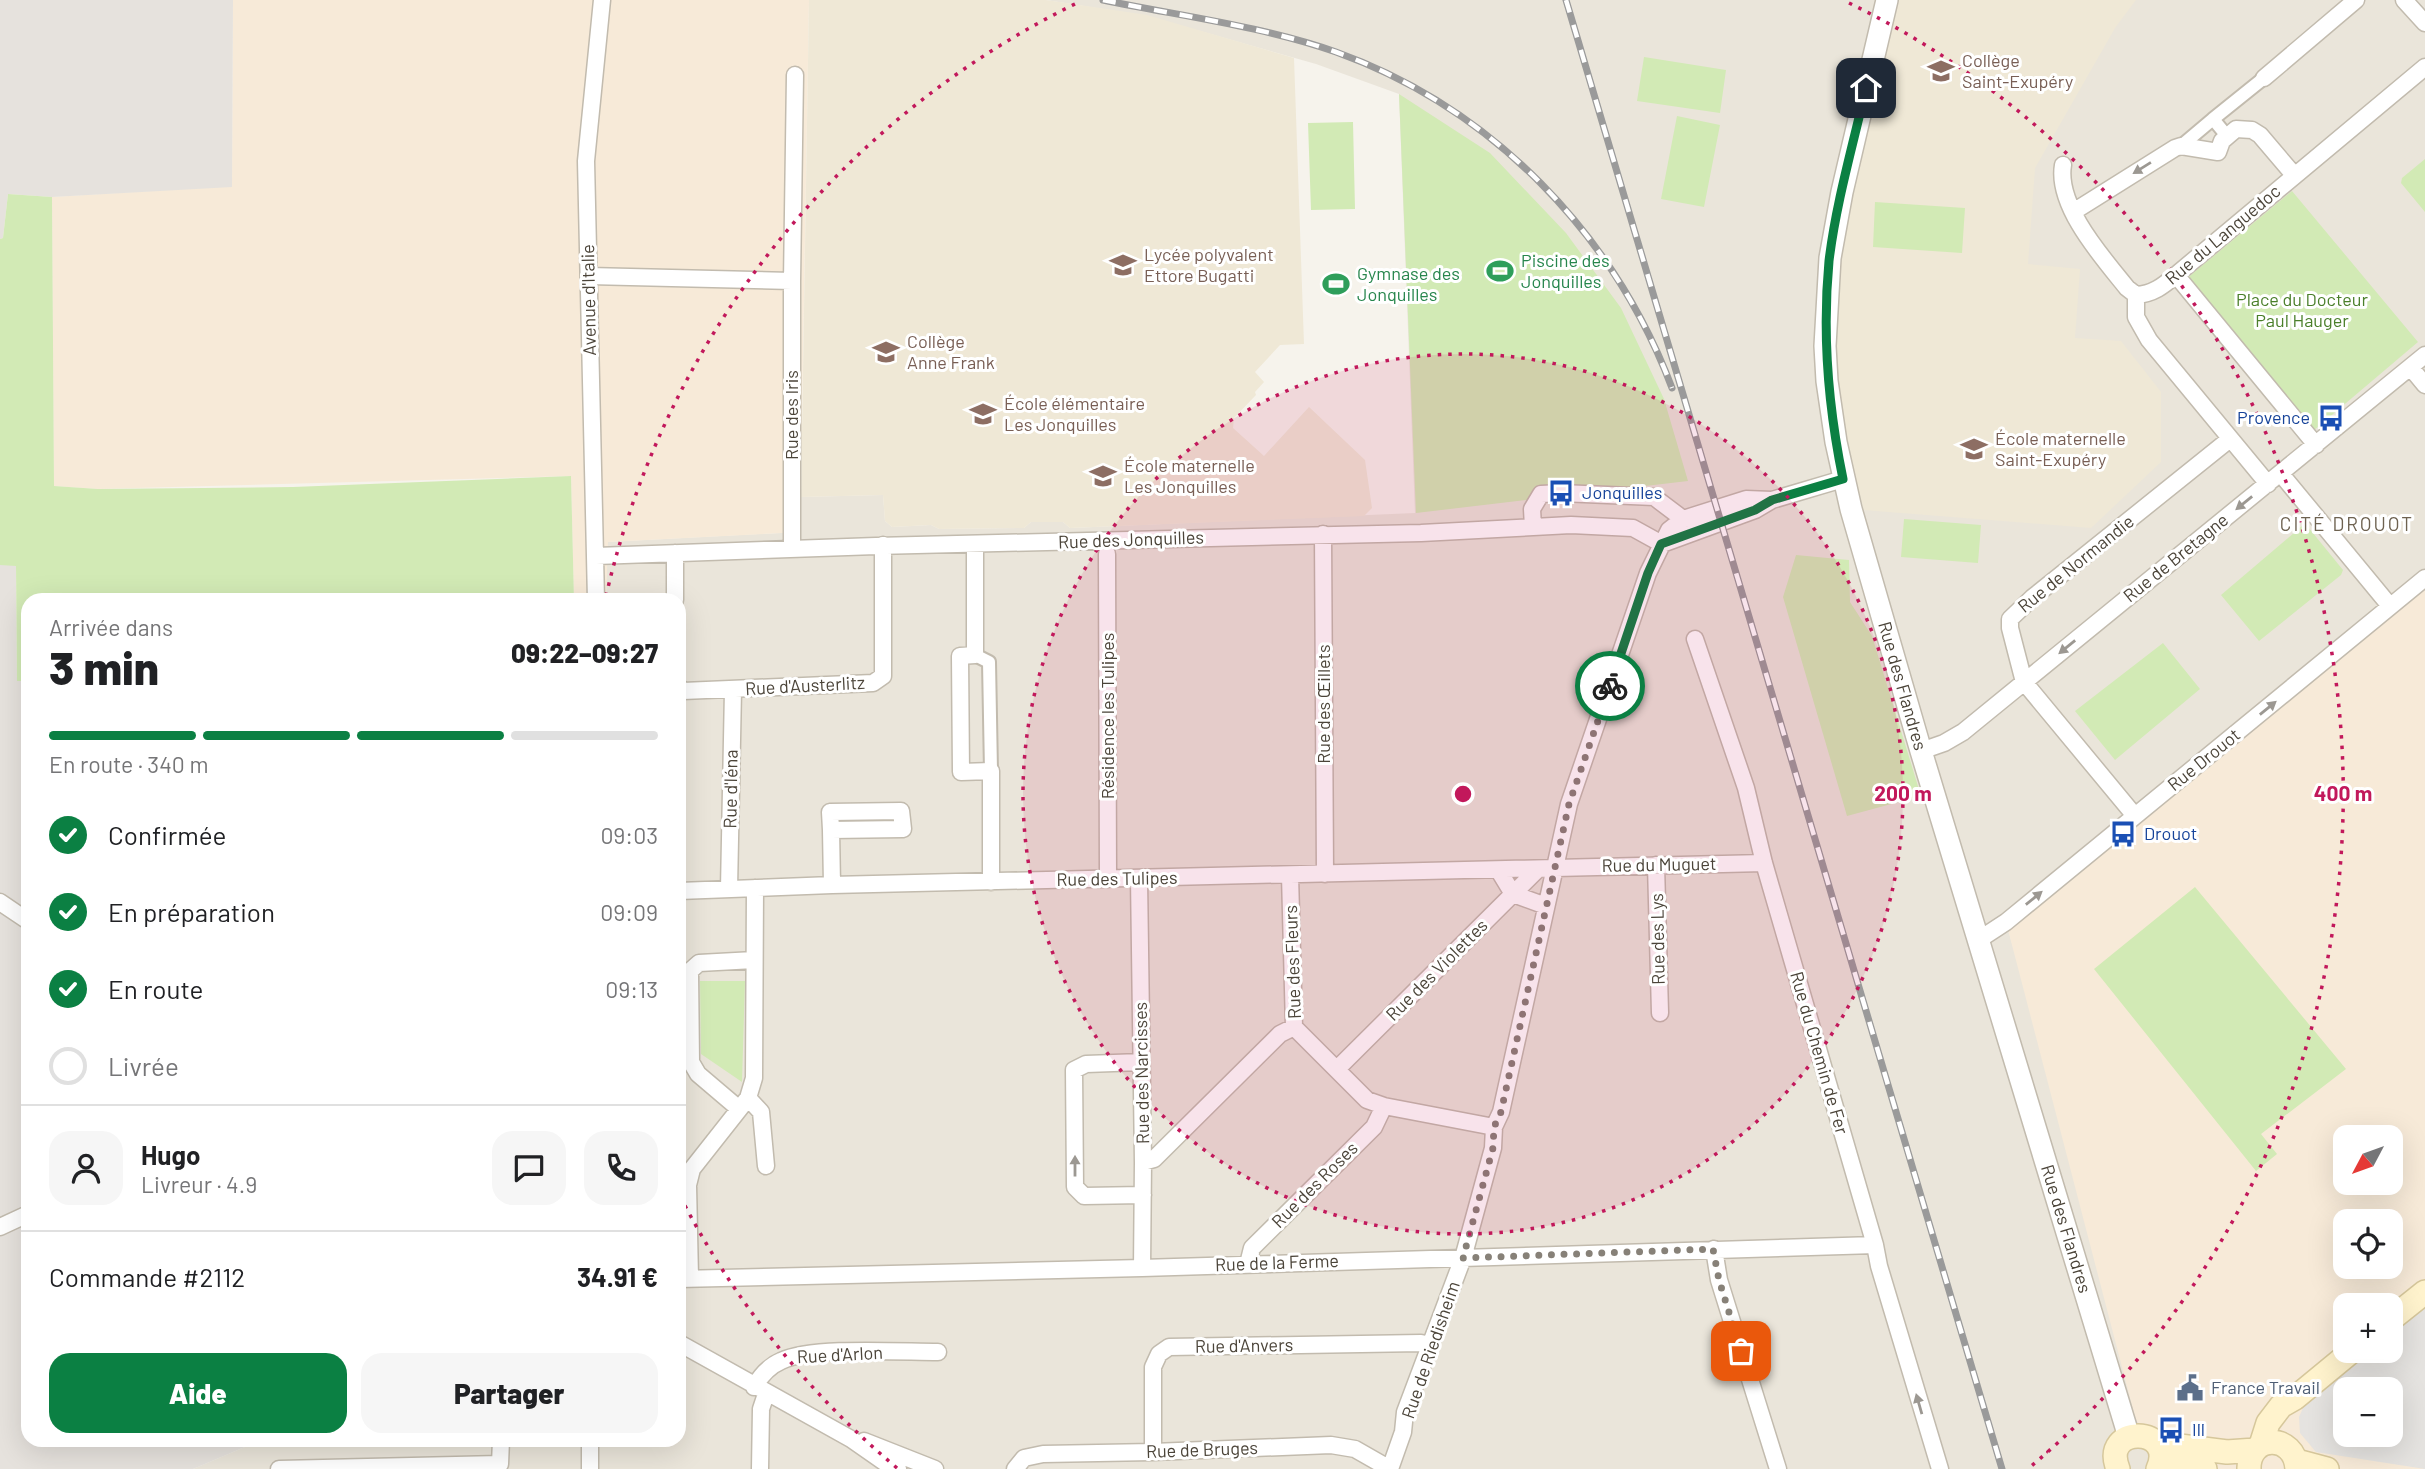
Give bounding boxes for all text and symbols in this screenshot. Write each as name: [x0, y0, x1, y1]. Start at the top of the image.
place label: Collège Saint-Exupéry: [1962, 49, 2073, 92]
school or university icon: Collège Saint-Exupéry: [1926, 56, 1956, 86]
pin: [1836, 58, 1896, 118]
icon: home: [1847, 69, 1885, 107]
one-way arrow: [2133, 162, 2152, 175]
street label: Rue du Languedoc: [2160, 180, 2285, 289]
place label: Lycée polyvalent Ettore Bugatti: [1144, 243, 1274, 286]
street label: Avenue d'Italie: [576, 244, 600, 356]
place label: Piscine des Jonquilles: [1521, 249, 1610, 292]
school or university icon: Lycée polyvalent Ettore Bugatti: [1108, 250, 1138, 280]
sports icon: Piscine des Jonquilles: [1485, 256, 1515, 286]
place label: Gymnase des Jonquilles: [1357, 262, 1460, 305]
sports icon: Gymnase des Jonquilles: [1321, 269, 1351, 299]
park label: Place du Docteur Paul Hauger: [2236, 288, 2368, 331]
place label: Collège Anne Frank: [907, 330, 995, 373]
school or university icon: Collège Anne Frank: [871, 337, 901, 367]
street label: Rue des Iris: [780, 370, 802, 460]
place label: École élémentaire Les Jonquilles: [1004, 392, 1145, 435]
school or university icon: École élémentaire Les Jonquilles: [968, 399, 998, 429]
bus stop icon: Provence: [2316, 403, 2346, 433]
place label: Provence: [2237, 406, 2310, 428]
place label: École maternelle Saint-Exupéry: [1995, 427, 2126, 470]
school or university icon: École maternelle Saint-Exupéry: [1959, 434, 1989, 464]
place label: École maternelle Les Jonquilles: [1124, 454, 1255, 497]
school or university icon: École maternelle Les Jonquilles: [1088, 461, 1118, 491]
bus stop icon: Jonquilles: [1546, 478, 1576, 508]
place label: Jonquilles: [1582, 481, 1662, 503]
one-way arrow: [2235, 496, 2253, 511]
street label: Rue de Bretagne: [2118, 508, 2232, 606]
street label: Rue de Normandie: [2013, 510, 2138, 617]
district label: CITÉ DROUOT: [2280, 512, 2414, 535]
street label: Rue des Jonquilles: [1058, 525, 1204, 553]
text: Arrivée dans: [49, 613, 173, 641]
street label: Rue des Flandres: [1874, 619, 1932, 753]
street label: Résidence les Tulipes: [1096, 633, 1118, 799]
text: 09:22–09:27: [511, 637, 658, 668]
text: 3 min: [49, 639, 159, 694]
one-way arrow: [2059, 639, 2077, 654]
street label: Rue des Œillets: [1312, 644, 1334, 764]
courier: [1575, 651, 1645, 721]
icon: bike: [1591, 667, 1629, 705]
street label: Rue d'Austerlitz: [744, 671, 865, 699]
one-way arrow: [2258, 701, 2276, 716]
street label: Rue Drouot: [2163, 723, 2244, 795]
street label: Rue d'Iéna: [718, 749, 742, 829]
text: En route · 340 m: [49, 750, 208, 778]
text: 200 m: [1874, 780, 1932, 805]
text: 400 m: [2314, 780, 2372, 805]
centre of rings: [1451, 782, 1475, 806]
icon: check: [49, 816, 87, 854]
text: Confirmée: [108, 819, 226, 850]
bus stop icon: Drouot: [2108, 819, 2138, 849]
text: 09:03: [600, 821, 658, 849]
place label: Drouot: [2144, 822, 2197, 844]
street label: Rue du Muguet: [1601, 852, 1717, 876]
street label: Rue des Tulipes: [1056, 866, 1178, 890]
one-way arrow: [2025, 891, 2043, 906]
icon: check: [49, 893, 87, 931]
street label: Rue des Lys: [1645, 893, 1669, 985]
text: En préparation: [108, 896, 275, 927]
text: 09:09: [600, 898, 658, 926]
street label: Rue des Fleurs: [1279, 905, 1305, 1019]
street label: Rue des Violettes: [1381, 914, 1492, 1025]
street label: Rue du Chemin de Fer: [1786, 969, 1854, 1137]
icon: check: [49, 970, 87, 1008]
text: En route: [108, 973, 203, 1004]
text: 09:13: [605, 975, 658, 1003]
street label: Rue des Narcisses: [1129, 1002, 1153, 1144]
text: Livrée: [108, 1050, 179, 1081]
north arrow: [2333, 1125, 2403, 1195]
map controls: [2333, 1125, 2403, 1447]
button: person: [49, 1131, 123, 1205]
button: chat: [492, 1131, 566, 1205]
button: phone: [584, 1131, 658, 1205]
street label: Rue des Roses: [1267, 1137, 1362, 1232]
text: Hugo: [141, 1139, 200, 1170]
one-way arrow: [1069, 1154, 1081, 1176]
street label: Rue des Flandres: [2037, 1162, 2097, 1295]
text: Livreur · 4.9: [141, 1170, 257, 1198]
button: locate: [2333, 1209, 2403, 1279]
street label: Rue de la Ferme: [1215, 1249, 1339, 1275]
text: Commande #2112: [49, 1261, 245, 1292]
text: 34.91 €: [577, 1261, 658, 1292]
street label: Rue de Riedisheim: [1396, 1278, 1464, 1421]
button: +: [2333, 1293, 2403, 1363]
pin: [1711, 1321, 1771, 1381]
icon: bag: [1722, 1332, 1760, 1370]
street label: Rue d'Anvers: [1195, 1333, 1293, 1357]
street label: Rue d'Arlon: [796, 1341, 884, 1367]
button: Aide: [49, 1353, 347, 1433]
button: Partager: [361, 1353, 658, 1433]
public building icon: France Travail: [2175, 1373, 2205, 1403]
place label: France Travail: [2211, 1376, 2320, 1398]
button: −: [2333, 1377, 2403, 1447]
one-way arrow: [1914, 1393, 1924, 1414]
bus stop icon: Ill: [2156, 1415, 2186, 1445]
place label: Ill: [2192, 1418, 2205, 1440]
street label: Rue de Bruges: [1146, 1436, 1258, 1462]

